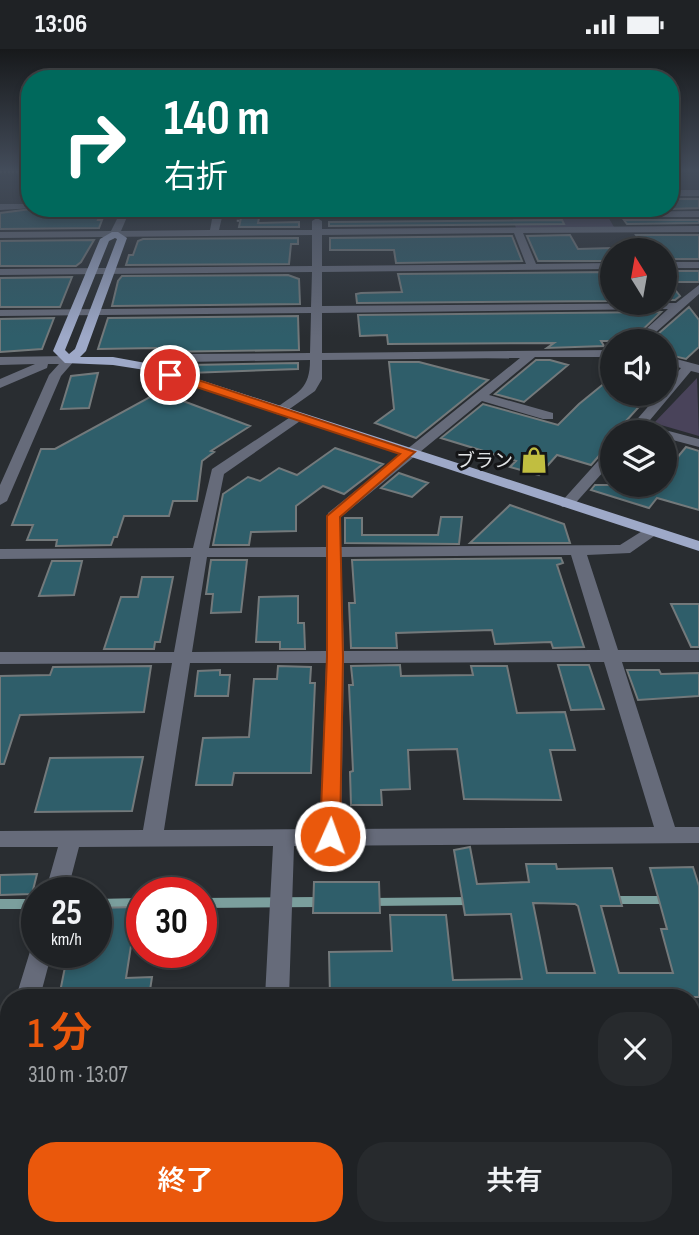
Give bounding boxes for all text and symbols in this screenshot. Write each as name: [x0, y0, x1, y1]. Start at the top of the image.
text: 13:06: [35, 9, 87, 40]
text: 140 m: [164, 90, 270, 149]
icon: right: [49, 98, 140, 189]
text: 右折: [164, 158, 228, 197]
north arrow: [600, 238, 677, 315]
map controls: [600, 238, 677, 497]
button: sound: [600, 329, 677, 406]
pin: [140, 345, 200, 405]
icon: arrive: [151, 356, 189, 394]
button: layers: [600, 420, 677, 497]
shop icon: ブラン: [519, 445, 549, 475]
place label: ブラン: [456, 450, 513, 473]
position arrow: [293, 799, 367, 873]
speed limit sign: 30: [126, 877, 217, 968]
text: 25: [51, 892, 82, 935]
text: km/h: [51, 929, 82, 950]
text: 1 分: [28, 1009, 92, 1060]
button: close: [598, 1012, 672, 1086]
text: 310 m · 13:07: [28, 1061, 128, 1089]
button: 終了: [28, 1142, 343, 1222]
button: 共有: [357, 1142, 672, 1222]

